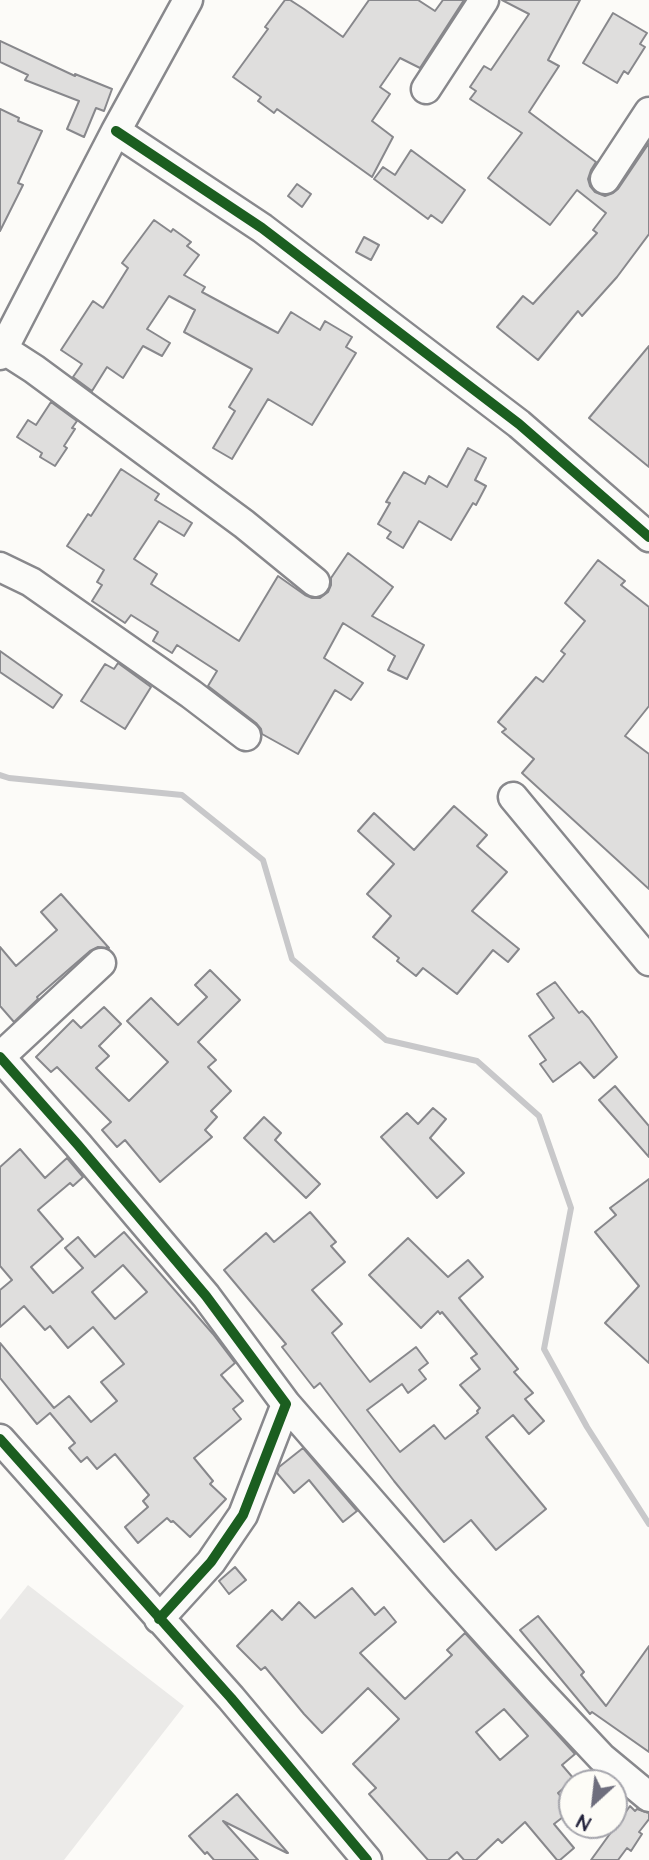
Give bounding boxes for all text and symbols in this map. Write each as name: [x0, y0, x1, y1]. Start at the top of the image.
north arrow: [558, 1769, 628, 1839]
text: N: [573, 1807, 596, 1836]

